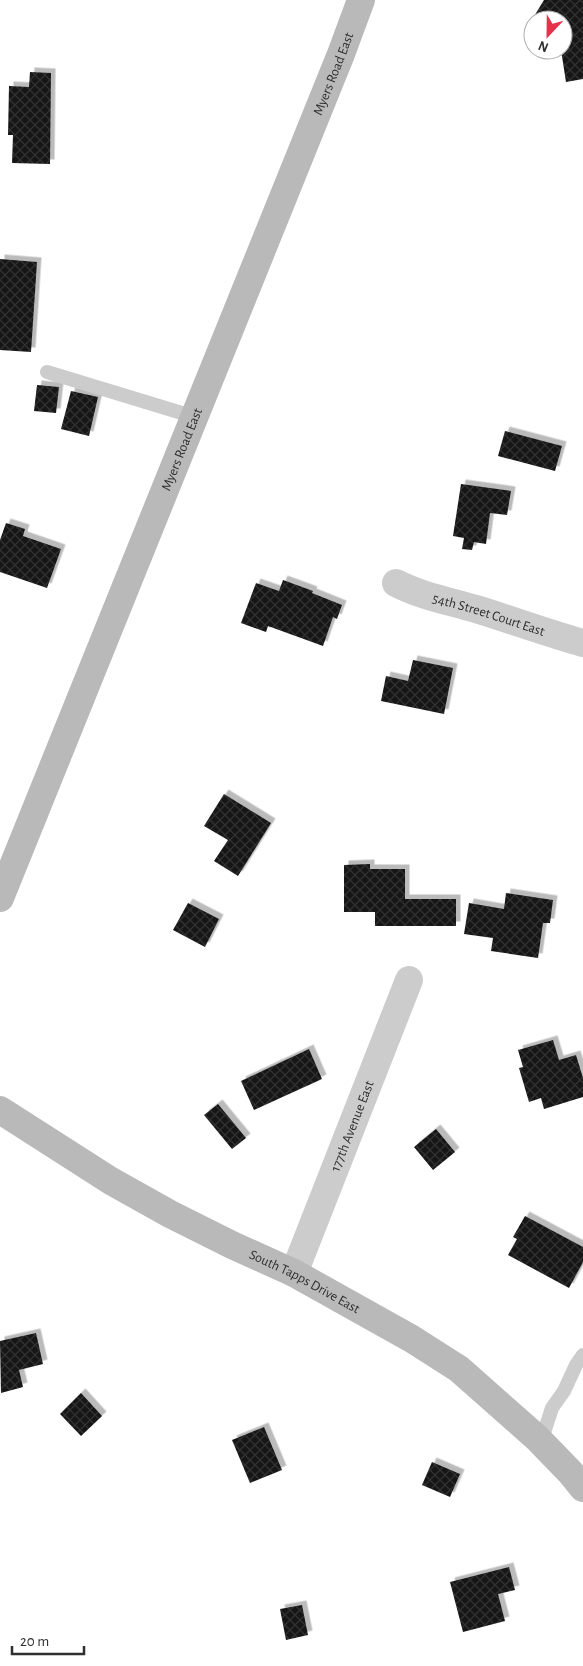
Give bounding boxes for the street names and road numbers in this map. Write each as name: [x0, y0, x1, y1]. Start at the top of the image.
street label: Myers Road East: [311, 30, 357, 117]
street label: Myers Road East: [159, 406, 205, 493]
street label: 54th Street Court East: [431, 591, 547, 639]
street label: 177th Avenue East: [329, 1078, 377, 1174]
street label: South Tapps Drive East: [247, 1248, 363, 1317]

